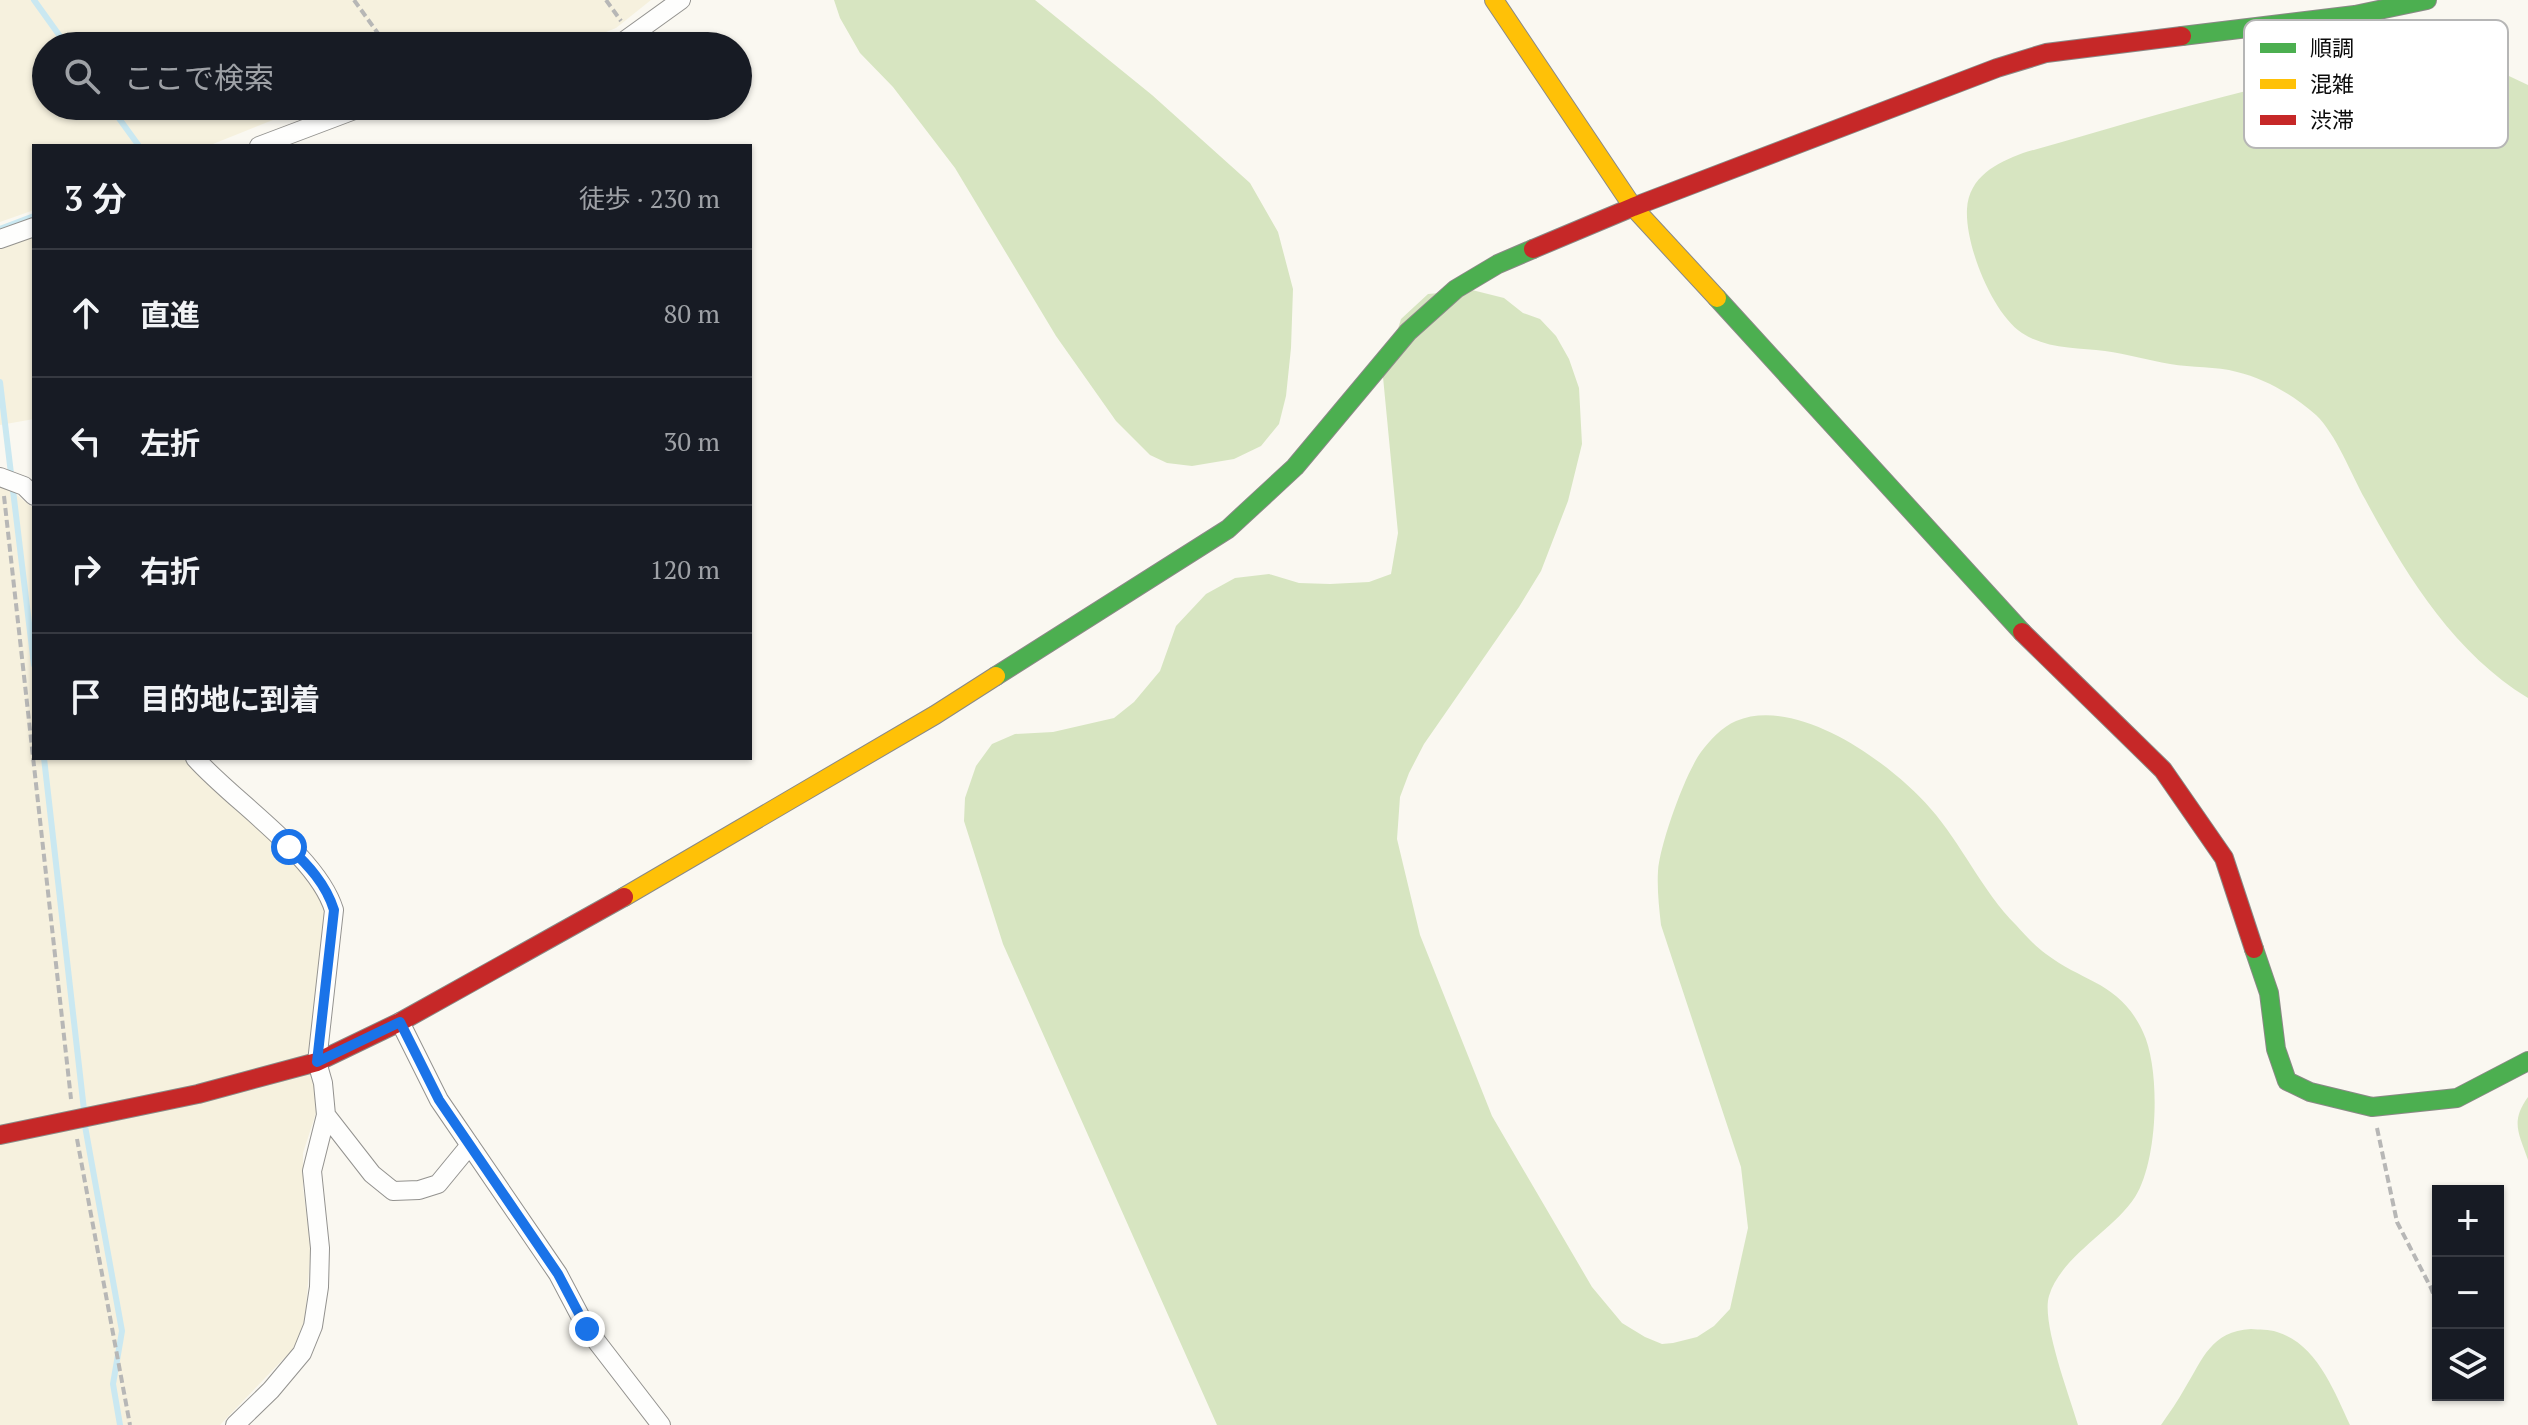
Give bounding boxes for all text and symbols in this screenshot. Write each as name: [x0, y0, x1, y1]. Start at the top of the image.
legend: [2244, 20, 2508, 148]
search box: [32, 32, 752, 120]
text: 順調: [2310, 33, 2354, 62]
icon: search: [60, 54, 104, 98]
text: ここで検索: [124, 58, 274, 98]
text: 混雑: [2310, 69, 2354, 98]
text: 渋滞: [2310, 105, 2354, 134]
text: 3 分: [64, 176, 126, 221]
text: 徒歩 · 230 m: [579, 181, 720, 215]
icon: ahead: [64, 291, 108, 335]
text: 直進: [140, 295, 200, 335]
text: 80 m: [664, 296, 720, 330]
icon: left: [64, 419, 108, 463]
text: 左折: [140, 423, 200, 463]
text: 30 m: [664, 424, 720, 458]
icon: right: [64, 547, 108, 591]
text: 右折: [140, 551, 200, 591]
text: 120 m: [650, 552, 720, 586]
icon: arrive: [64, 675, 108, 719]
text: 目的地に到着: [140, 679, 320, 719]
route start: [271, 829, 307, 865]
map controls: [2432, 1185, 2504, 1401]
button: +: [2432, 1185, 2504, 1257]
button: −: [2432, 1257, 2504, 1329]
route end: [569, 1311, 605, 1347]
button: layers: [2432, 1329, 2504, 1401]

